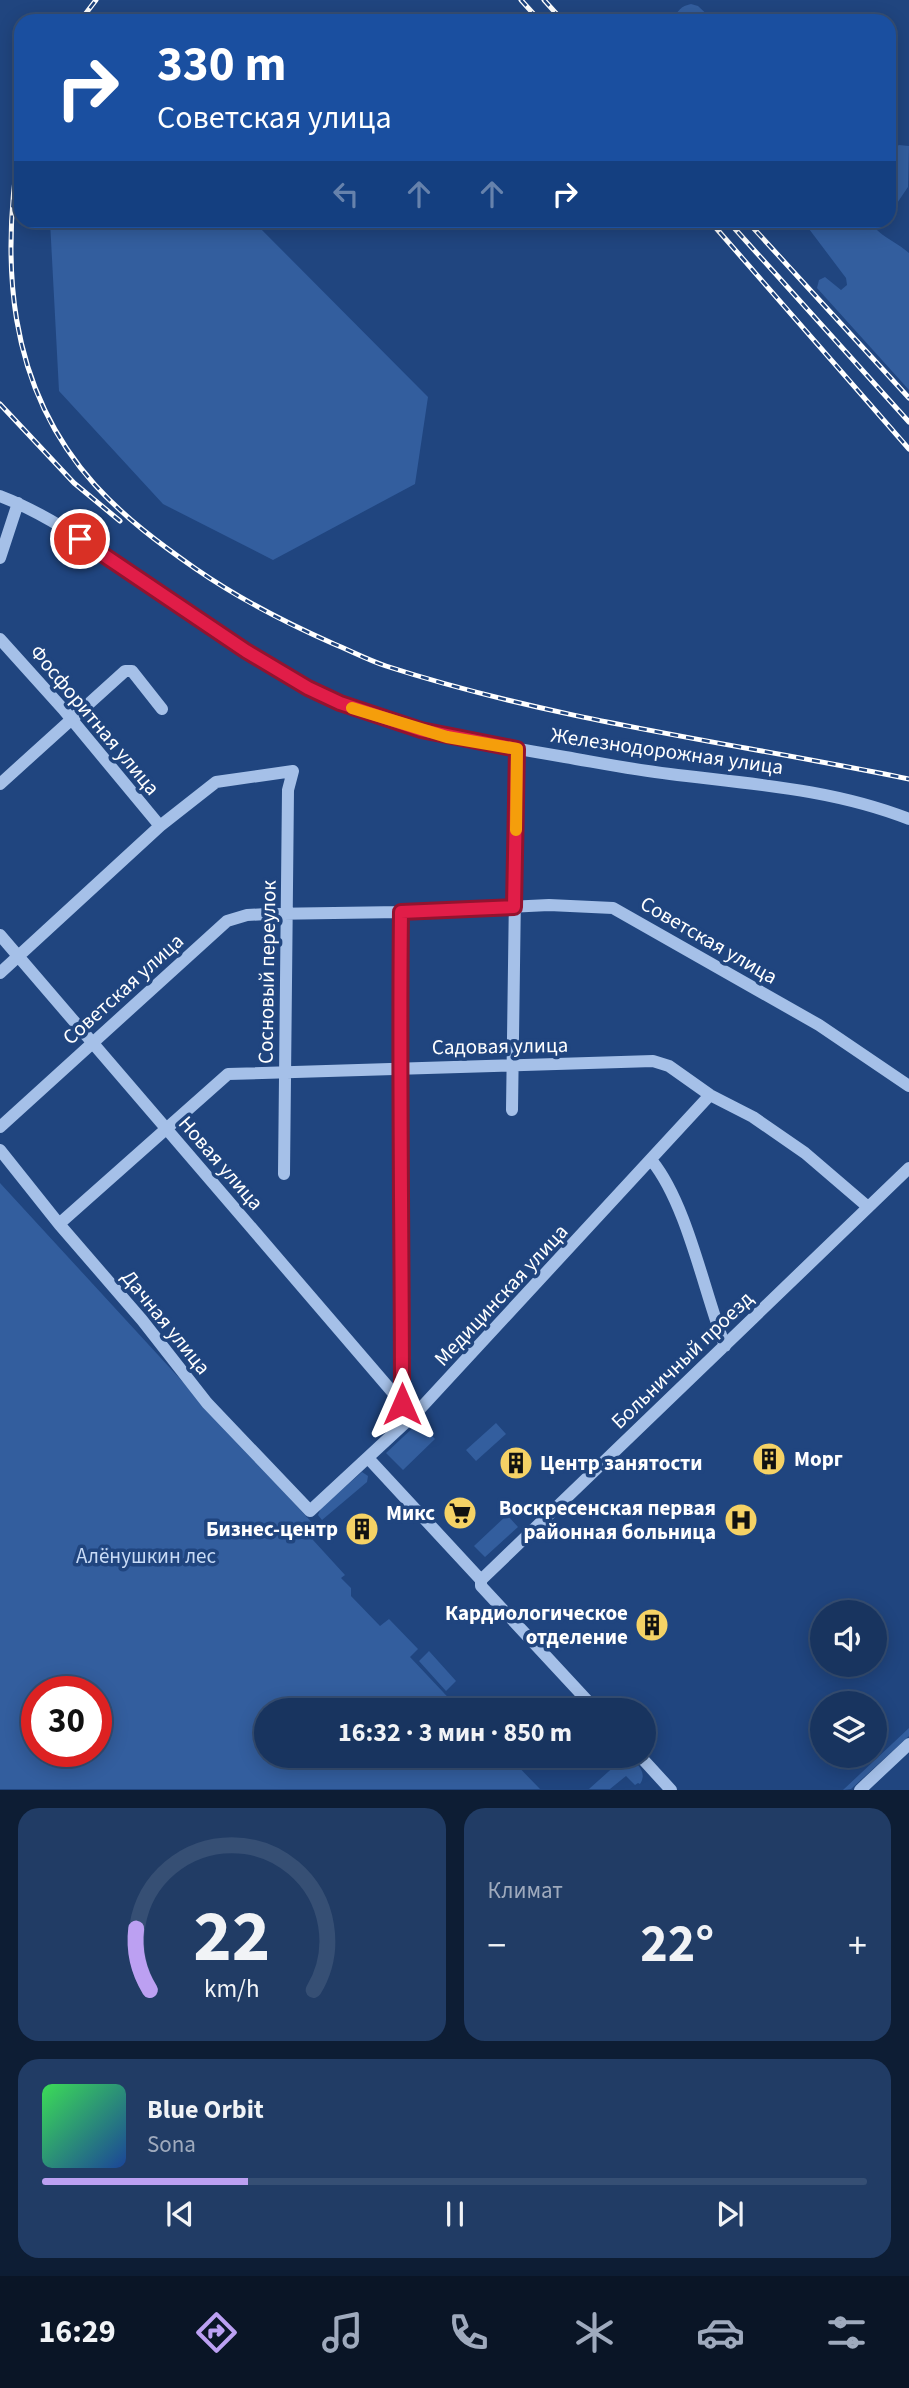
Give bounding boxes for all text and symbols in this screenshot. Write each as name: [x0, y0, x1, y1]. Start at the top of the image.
text: 330 m: [157, 30, 286, 100]
icon: right: [42, 42, 133, 133]
text: Советская улица: [157, 95, 392, 141]
icon: left: [327, 175, 365, 213]
icon: ahead: [400, 175, 438, 213]
icon: ahead: [473, 175, 511, 213]
icon: right: [546, 175, 584, 213]
pin: [50, 509, 110, 569]
icon: arrive: [61, 520, 99, 558]
street label: Фосфоритная улица: [23, 638, 167, 802]
street label: Железнодорожная улица: [549, 720, 785, 782]
street label: Сосновый переулок: [250, 879, 284, 1064]
street label: Советская улица: [635, 889, 783, 991]
street label: Советская улица: [56, 926, 190, 1052]
street label: Садовая улица: [432, 1030, 568, 1062]
street label: Новая улица: [171, 1109, 271, 1217]
street label: Медицинская улица: [427, 1217, 575, 1373]
street label: Дачная улица: [114, 1263, 218, 1381]
street label: Больничный проезд: [604, 1284, 760, 1436]
position arrow: [365, 1367, 439, 1441]
building icon: Морг: [750, 1440, 788, 1478]
building icon: Центр занятости: [497, 1444, 535, 1482]
place label: Морг: [794, 1444, 843, 1474]
place label: Центр занятости: [540, 1448, 703, 1478]
place label: Воскресенская первая районная больница: [499, 1493, 716, 1547]
supermarket icon: Микс: [441, 1494, 479, 1532]
place label: Микс: [386, 1498, 435, 1528]
hospital icon: Воскресенская первая районная больница: [722, 1501, 760, 1539]
building icon: Бизнес-центр: [343, 1510, 381, 1548]
place label: Бизнес-центр: [206, 1514, 338, 1544]
park label: Алёнушкин лес: [76, 1541, 216, 1571]
place label: Кардиологическое отделение: [445, 1598, 628, 1652]
map controls: [810, 1600, 887, 1768]
button: sound: [810, 1600, 887, 1677]
building icon: Кардиологическое отделение: [633, 1606, 671, 1644]
speed limit sign: 30: [21, 1676, 112, 1767]
button: layers: [810, 1691, 887, 1768]
text: 16:32 · 3 мин · 850 m: [338, 1714, 572, 1751]
text: Климат: [488, 1874, 563, 1907]
text: 22: [193, 1886, 270, 1990]
text: 22°: [640, 1908, 714, 1982]
text: −: [488, 1919, 506, 1973]
text: +: [848, 1919, 867, 1973]
text: km/h: [204, 1971, 260, 2007]
text: Blue Orbit: [147, 2091, 264, 2128]
text: Sona: [147, 2128, 196, 2161]
icon: previous: [161, 2195, 199, 2233]
icon: pause: [436, 2195, 474, 2233]
icon: next: [711, 2195, 749, 2233]
icon: directions: [192, 2308, 241, 2357]
icon: music: [318, 2308, 367, 2357]
icon: phone: [444, 2308, 493, 2357]
icon: climate: [570, 2308, 619, 2357]
icon: car: [696, 2308, 745, 2357]
icon: filters: [822, 2308, 871, 2357]
text: 16:29: [38, 2309, 116, 2355]

